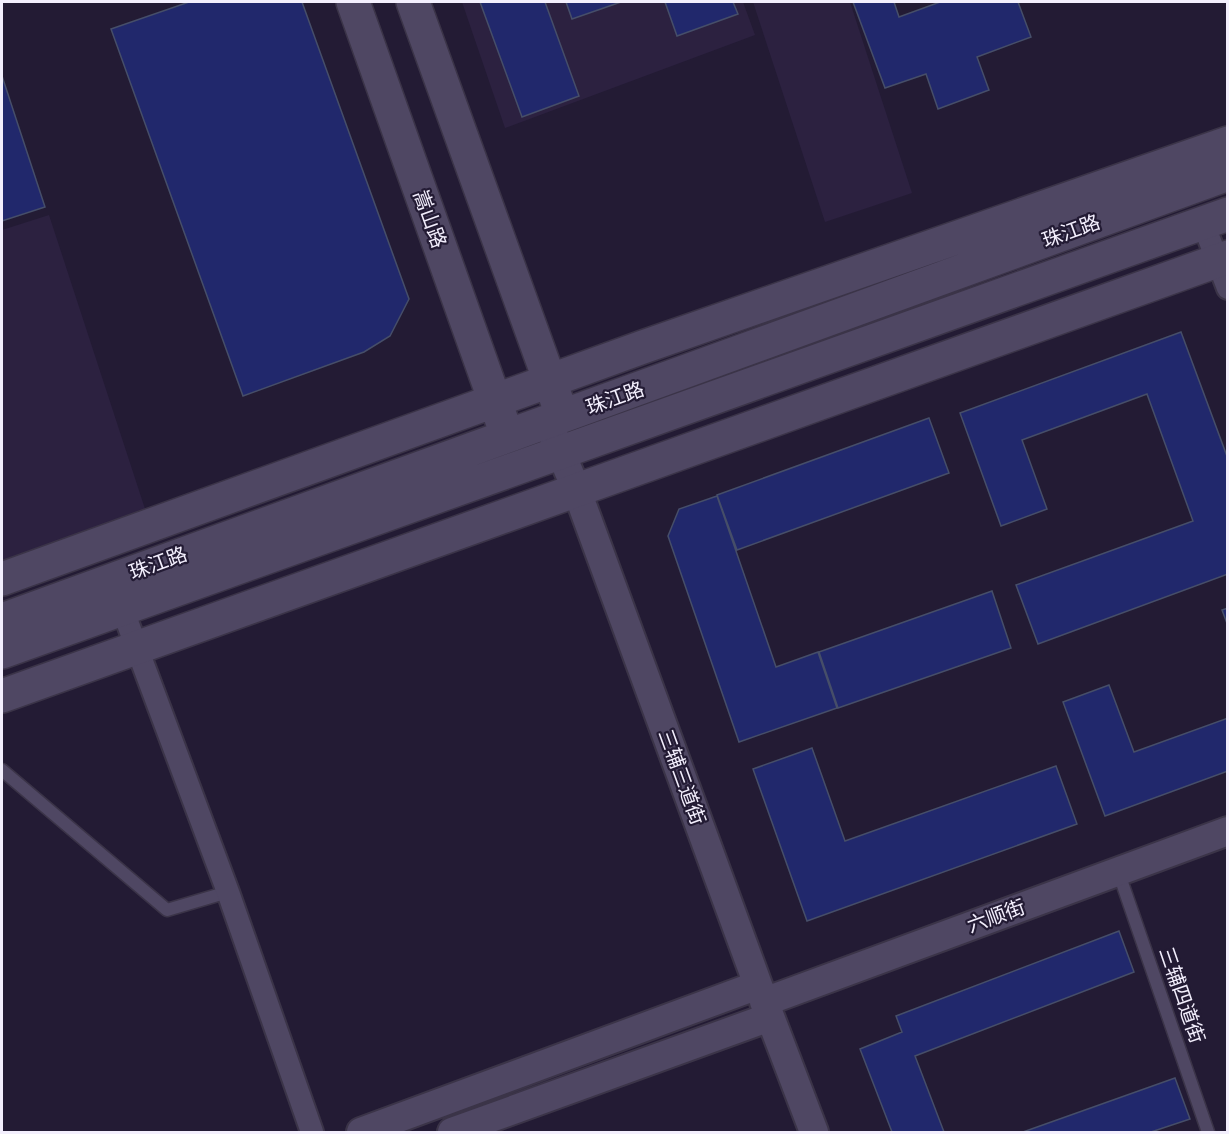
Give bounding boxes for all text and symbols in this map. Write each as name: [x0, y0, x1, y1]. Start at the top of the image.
street label: 嵩山路: [409, 187, 451, 251]
street label: 珠江路: [1039, 210, 1103, 252]
street label: 珠江路: [583, 377, 647, 419]
street label: 珠江路: [126, 542, 190, 584]
street label: 三辅三道街: [655, 726, 709, 828]
street label: 六顺街: [964, 895, 1028, 937]
street label: 三辅四道街: [1155, 944, 1209, 1046]

